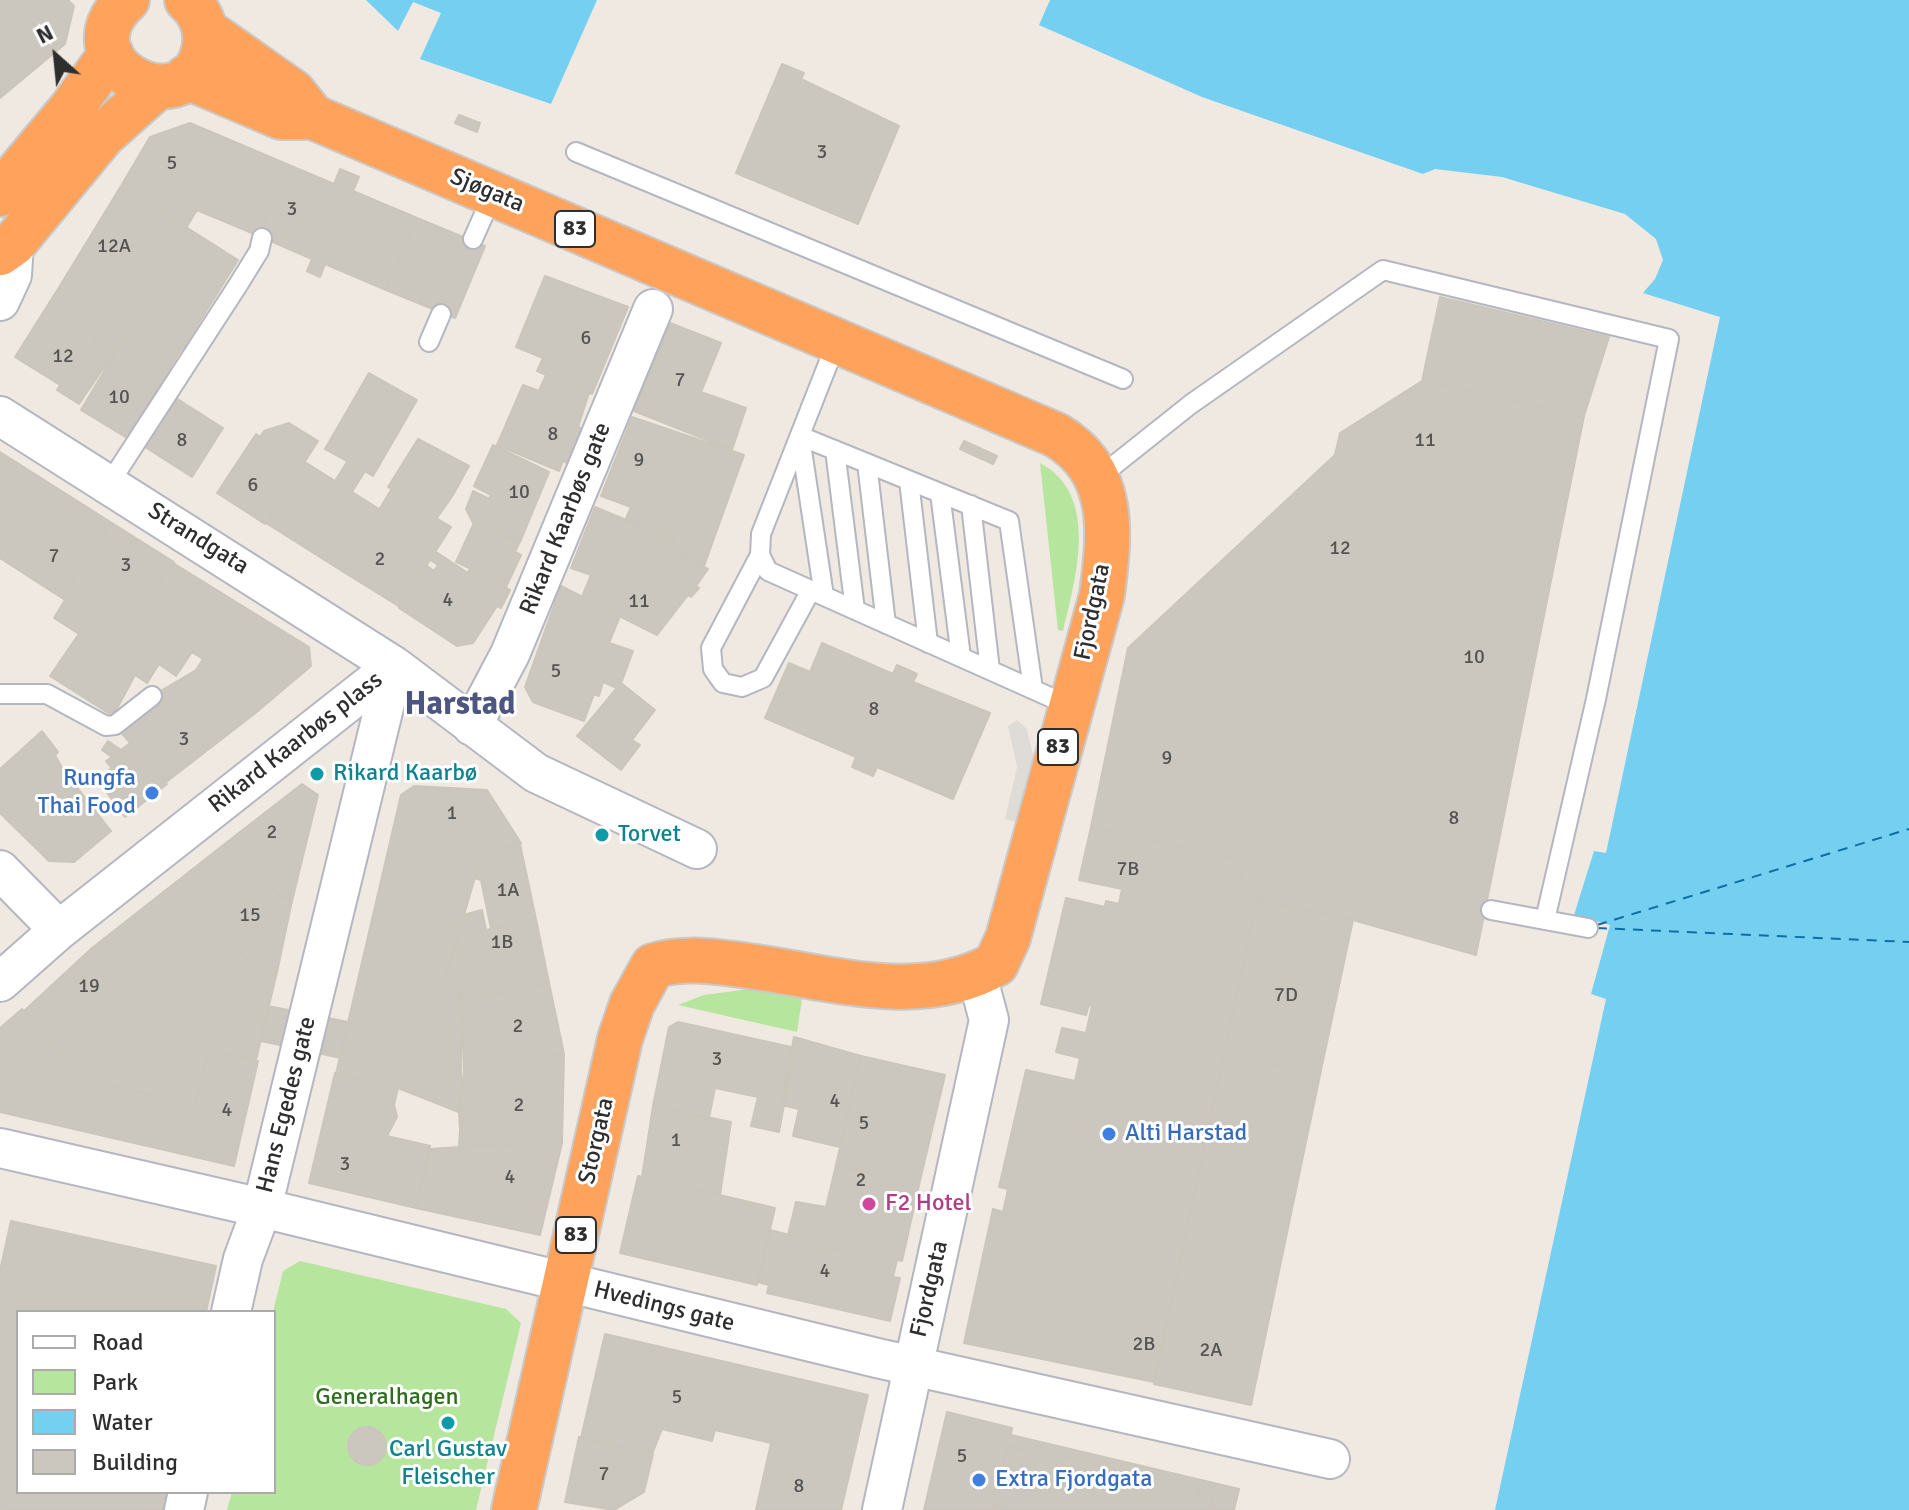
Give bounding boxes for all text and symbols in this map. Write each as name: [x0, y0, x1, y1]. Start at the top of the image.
north arrow: [16, 16, 96, 96]
text: N: [32, 19, 58, 50]
house number: 3: [817, 141, 827, 165]
house number: 5: [167, 152, 177, 176]
street label: Sjøgata: [446, 163, 528, 219]
house number: 3: [287, 198, 297, 222]
road number: 83: [555, 211, 595, 247]
house number: 12A: [97, 235, 131, 259]
house number: 6: [581, 327, 591, 351]
house number: 12: [52, 345, 74, 369]
house number: 7: [675, 369, 685, 393]
house number: 10: [108, 386, 130, 410]
street label: Rikard Kaarbøs gate: [514, 419, 618, 619]
house number: 8: [548, 423, 558, 447]
house number: 8: [177, 429, 187, 453]
house number: 11: [1414, 429, 1436, 453]
house number: 9: [634, 449, 644, 473]
house number: 6: [248, 474, 258, 498]
house number: 10: [508, 481, 530, 505]
street label: Strandgata: [142, 497, 254, 581]
house number: 12: [1329, 537, 1351, 561]
house number: 7: [49, 545, 59, 569]
house number: 2: [375, 548, 385, 572]
house number: 3: [121, 554, 131, 578]
street label: Fjordgata: [1069, 561, 1117, 663]
house number: 4: [443, 589, 453, 613]
house number: 11: [628, 590, 650, 614]
house number: 10: [1463, 646, 1485, 670]
house number: 5: [551, 660, 561, 684]
street label: Rikard Kaarbøs plass: [203, 666, 389, 820]
district label: Harstad: [405, 687, 515, 725]
house number: 8: [869, 698, 879, 722]
house number: 3: [179, 728, 189, 752]
road number: 83: [1038, 729, 1078, 765]
house number: 9: [1162, 747, 1172, 771]
place label: Rikard Kaarbø: [333, 760, 477, 788]
place label: Rungfa Thai Food: [38, 765, 136, 821]
marker: Rikard Kaarbø: [308, 765, 326, 783]
marker: Rungfa Thai Food: [143, 784, 161, 802]
house number: 1: [447, 802, 457, 826]
house number: 8: [1449, 807, 1459, 831]
house number: 2: [267, 821, 277, 845]
place label: Torvet: [618, 821, 681, 849]
marker: Torvet: [593, 826, 611, 844]
house number: 7B: [1117, 858, 1139, 882]
house number: 1A: [496, 879, 520, 903]
house number: 15: [239, 904, 261, 928]
house number: 1B: [491, 931, 513, 955]
house number: 19: [78, 975, 100, 999]
house number: 7D: [1274, 984, 1298, 1008]
street label: Hans Egedes gate: [251, 1014, 323, 1196]
house number: 2: [513, 1015, 523, 1039]
house number: 3: [712, 1048, 722, 1072]
house number: 4: [830, 1090, 840, 1114]
house number: 2: [514, 1094, 524, 1118]
street label: Storgata: [573, 1095, 621, 1187]
house number: 4: [222, 1099, 232, 1123]
house number: 5: [859, 1112, 869, 1136]
place label: Alti Harstad: [1125, 1120, 1247, 1148]
marker: Alti Harstad: [1100, 1125, 1118, 1143]
house number: 1: [671, 1129, 681, 1153]
house number: 3: [340, 1153, 350, 1177]
house number: 4: [505, 1166, 515, 1190]
house number: 2: [856, 1169, 866, 1193]
place label: F2 Hotel: [885, 1190, 971, 1218]
marker: F2 Hotel: [860, 1195, 878, 1213]
road number: 83: [556, 1217, 596, 1253]
street label: Fjordgata: [905, 1238, 955, 1340]
house number: 4: [820, 1260, 830, 1284]
street label: Hvedings gate: [591, 1276, 737, 1338]
legend: [16, 1310, 276, 1494]
text: Road: [92, 1327, 143, 1357]
house number: 2B: [1133, 1333, 1155, 1357]
house number: 2A: [1199, 1339, 1223, 1363]
text: Park: [92, 1367, 138, 1397]
park label: Generalhagen: [315, 1384, 459, 1412]
house number: 5: [672, 1386, 682, 1410]
text: Water: [92, 1407, 152, 1437]
marker: Carl Gustav Fleischer: [439, 1414, 457, 1432]
place label: Carl Gustav Fleischer: [389, 1436, 507, 1492]
house number: 5: [957, 1445, 967, 1469]
text: Building: [92, 1447, 178, 1477]
house number: 7: [599, 1463, 609, 1487]
place label: Extra Fjordgata: [995, 1466, 1152, 1494]
marker: Extra Fjordgata: [970, 1471, 988, 1489]
house number: 8: [794, 1475, 804, 1499]

